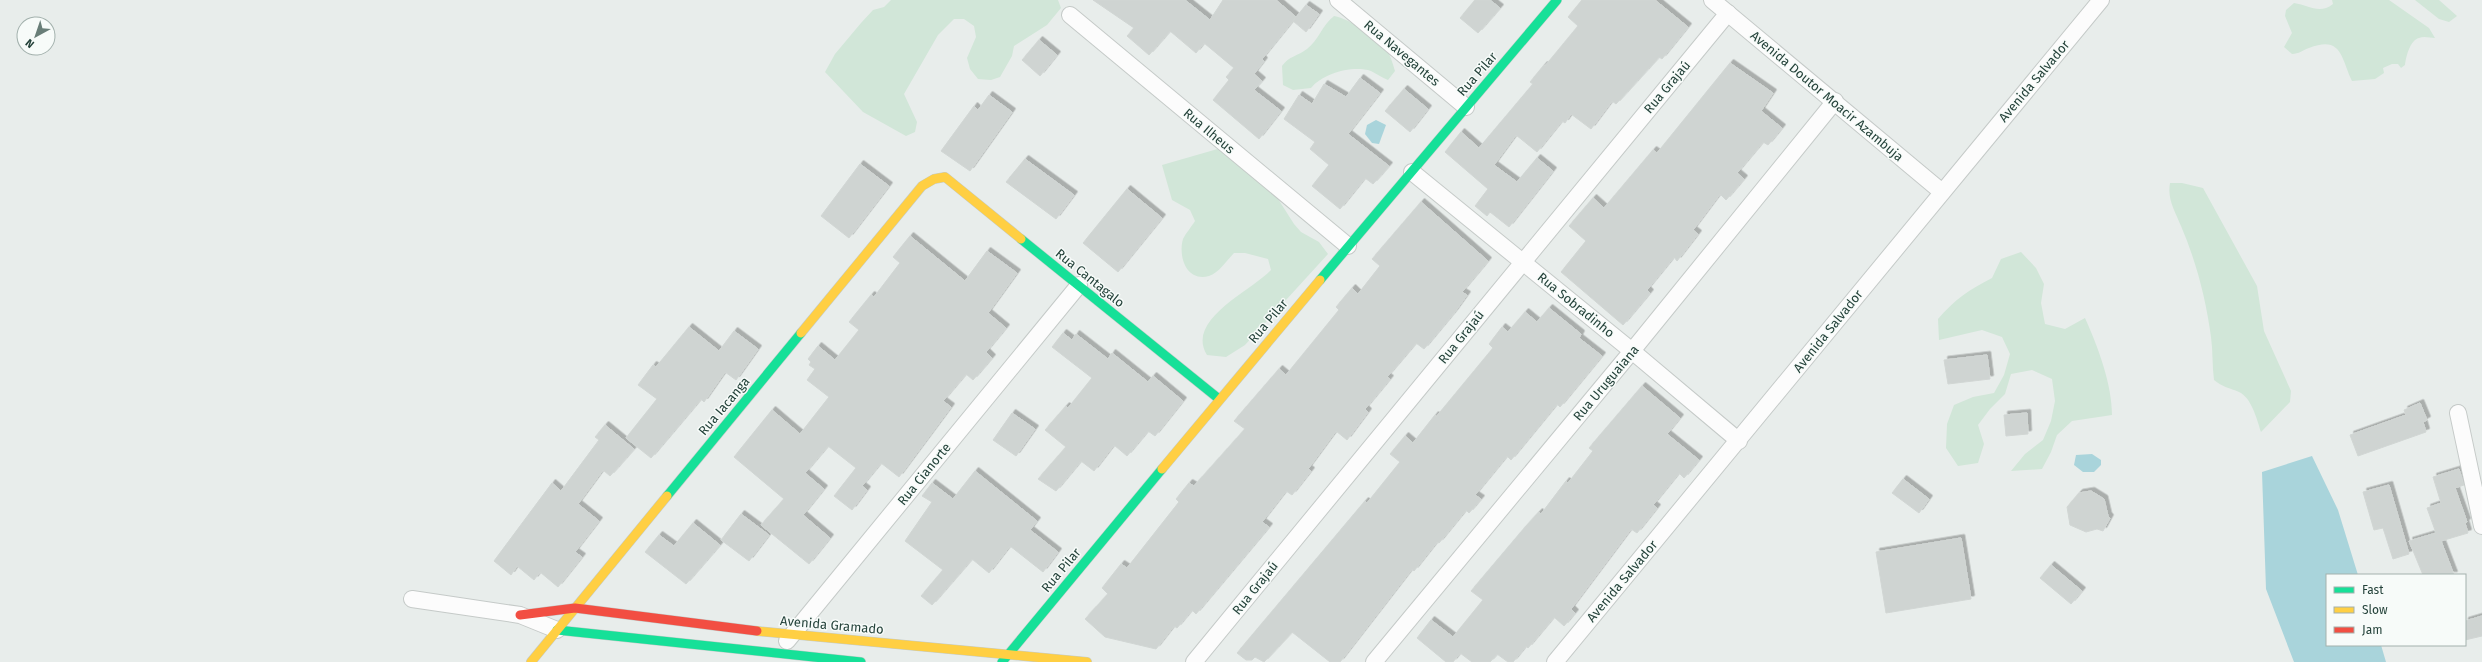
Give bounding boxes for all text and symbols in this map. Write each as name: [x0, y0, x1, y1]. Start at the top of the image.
north arrow: [16, 16, 56, 56]
street label: Rua Navegantes: [1361, 17, 1443, 89]
street label: Avenida Doutor Moacir Azambuja: [1748, 28, 1906, 164]
text: N: [23, 36, 37, 51]
street label: Avenida Salvador: [1996, 37, 2072, 125]
street label: Rua Pilar: [1454, 49, 1500, 99]
street label: Rua Grajaú: [1641, 58, 1693, 116]
street label: Rua Ilheus: [1180, 105, 1238, 157]
street label: Rua Cantagalo: [1053, 246, 1127, 310]
street label: Rua Sobradinho: [1535, 270, 1617, 340]
street label: Avenida Salvador: [1790, 287, 1866, 375]
street label: Rua Pilar: [1245, 296, 1291, 346]
street label: Rua Grajaú: [1435, 307, 1487, 367]
street label: Rua Uruguaiana: [1570, 342, 1642, 424]
street label: Rua Iacanga: [695, 374, 753, 438]
street label: Rua Cianorte: [894, 440, 954, 508]
street label: Avenida Salvador: [1584, 537, 1660, 625]
street label: Rua Pilar: [1038, 545, 1084, 595]
street label: Rua Grajaú: [1229, 558, 1281, 618]
legend: [2326, 574, 2466, 646]
text: Fast: [2362, 583, 2384, 597]
text: Slow: [2362, 603, 2388, 617]
street label: Avenida Gramado: [780, 613, 884, 637]
text: Jam: [2362, 623, 2382, 637]

